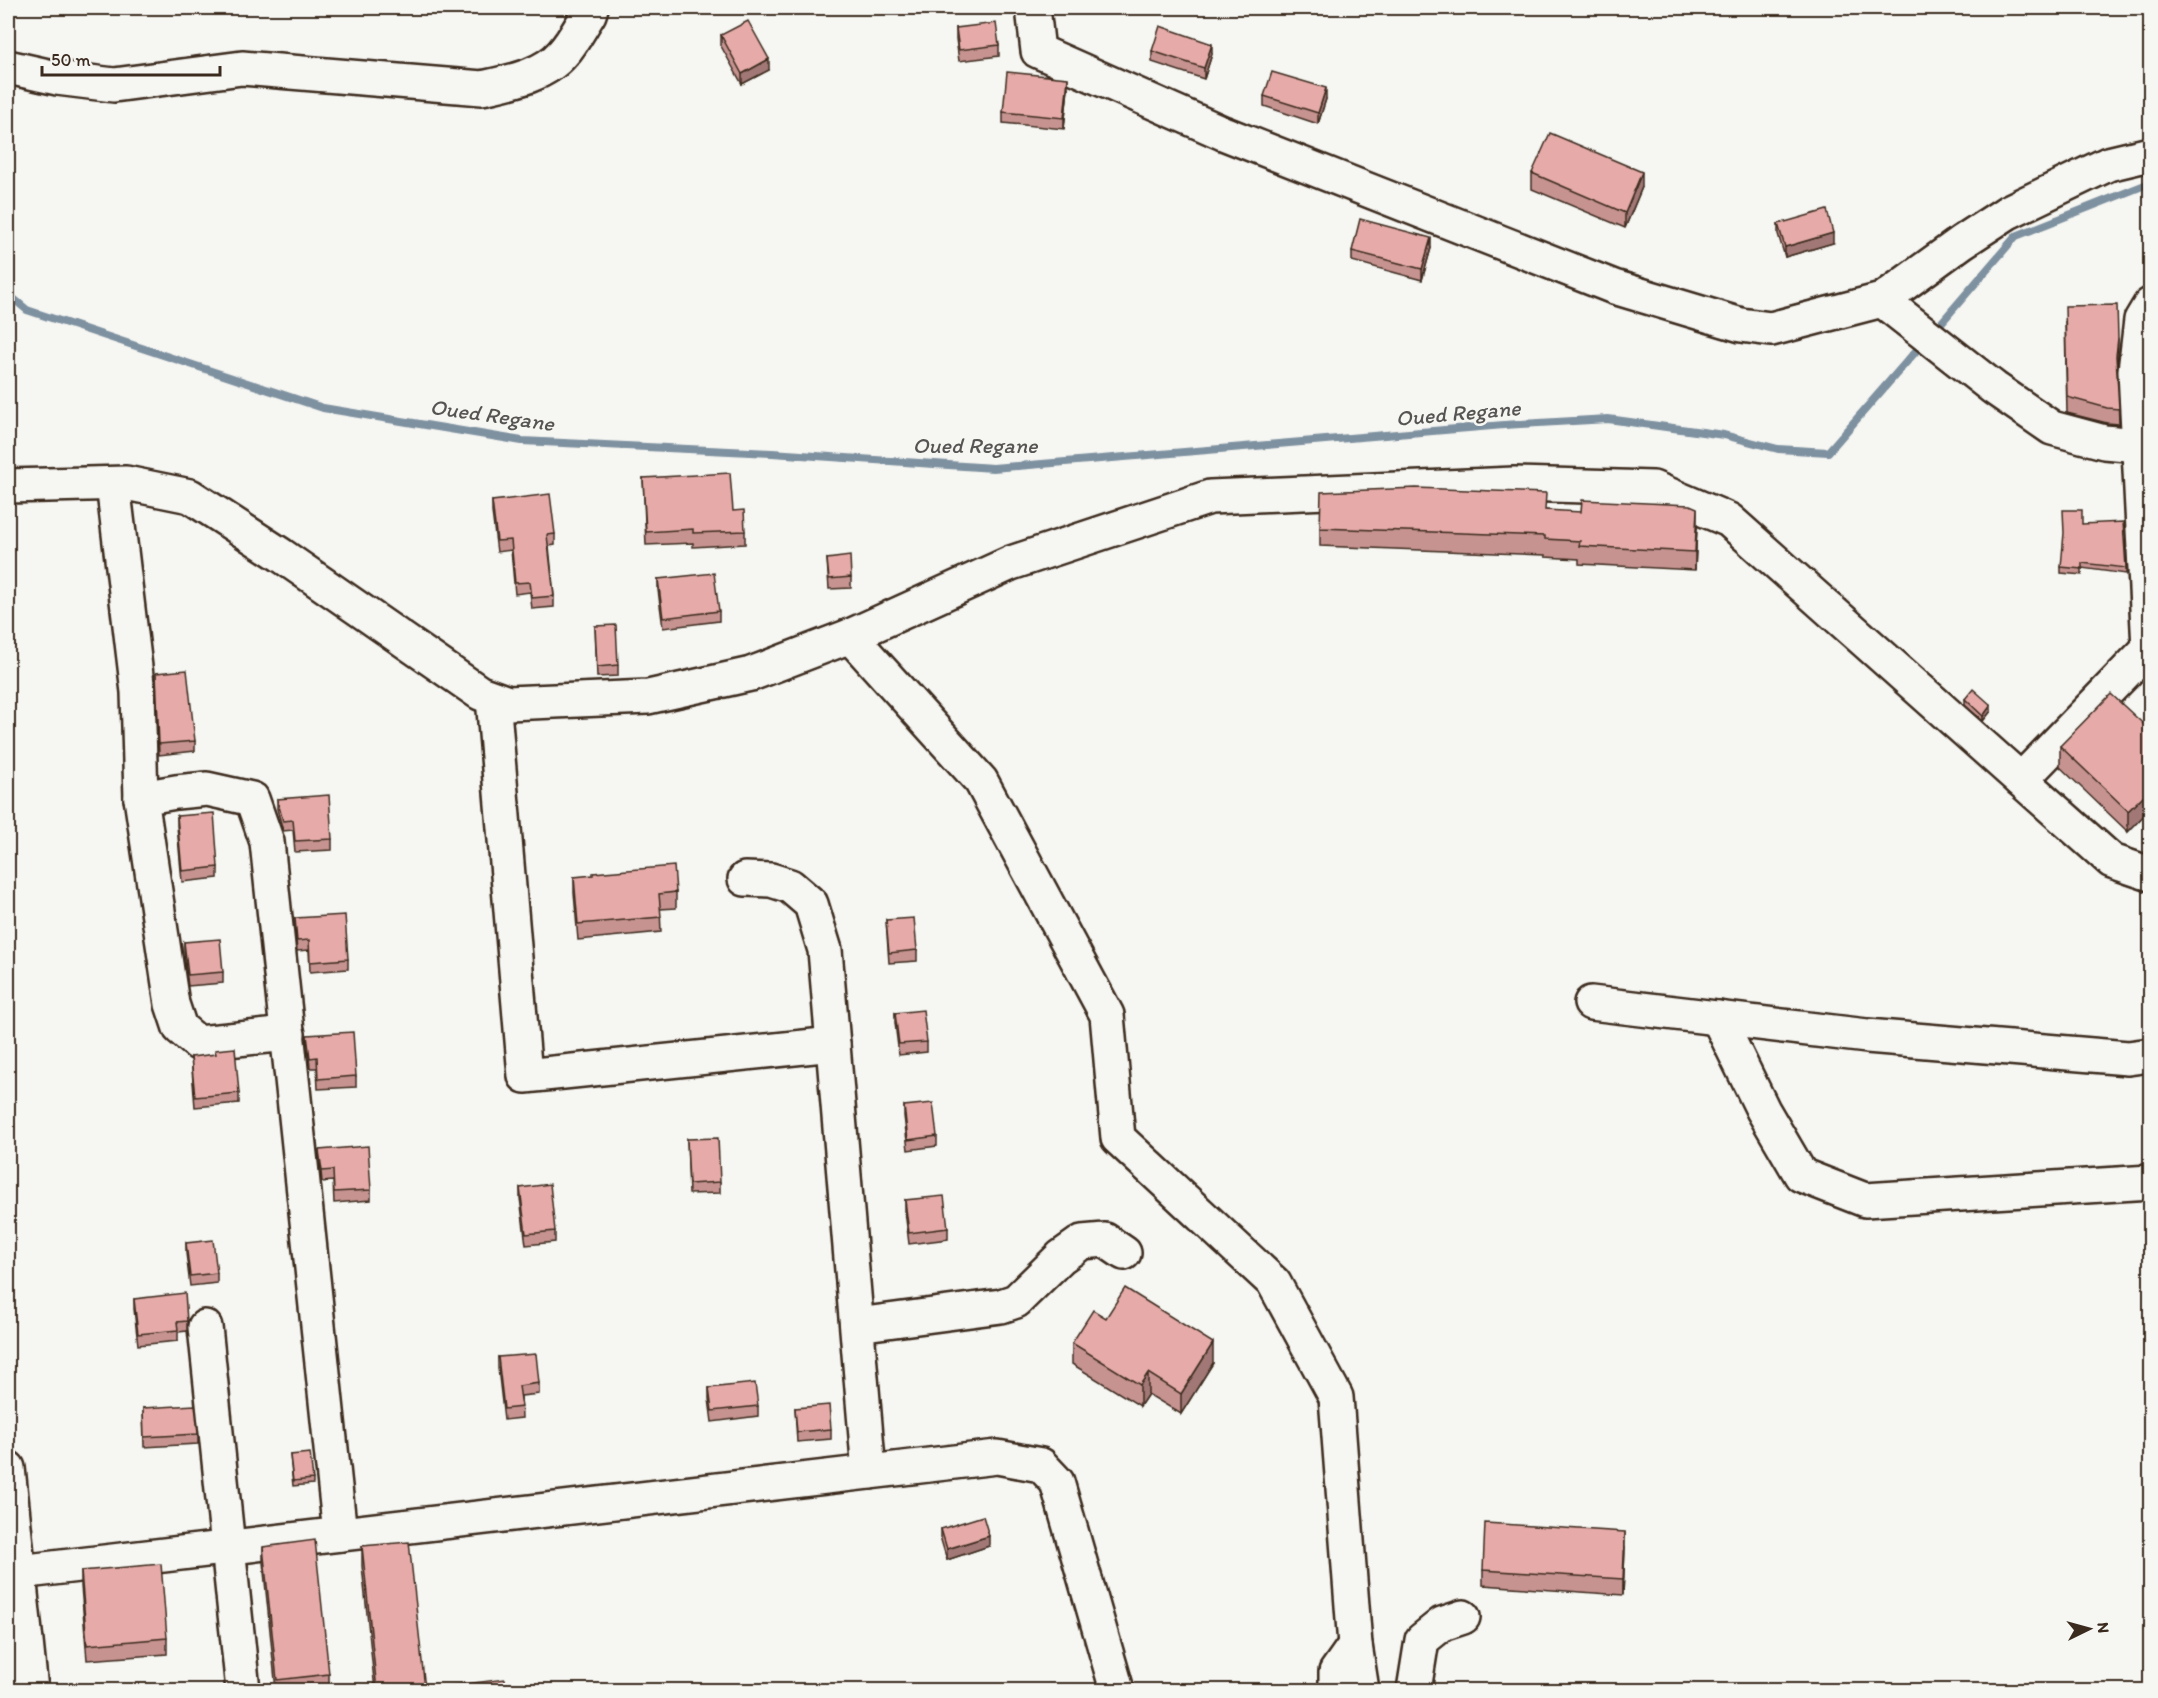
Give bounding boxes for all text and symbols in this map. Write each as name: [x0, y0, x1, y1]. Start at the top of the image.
scale bar: [42, 39, 220, 77]
text: 50 m: [51, 49, 91, 71]
water label: Oued Regane: [428, 393, 557, 437]
water label: Oued Regane: [1394, 394, 1523, 432]
water label: Oued Regane: [912, 432, 1039, 459]
north arrow: [2059, 1599, 2119, 1659]
text: N: [2094, 1622, 2113, 1634]

